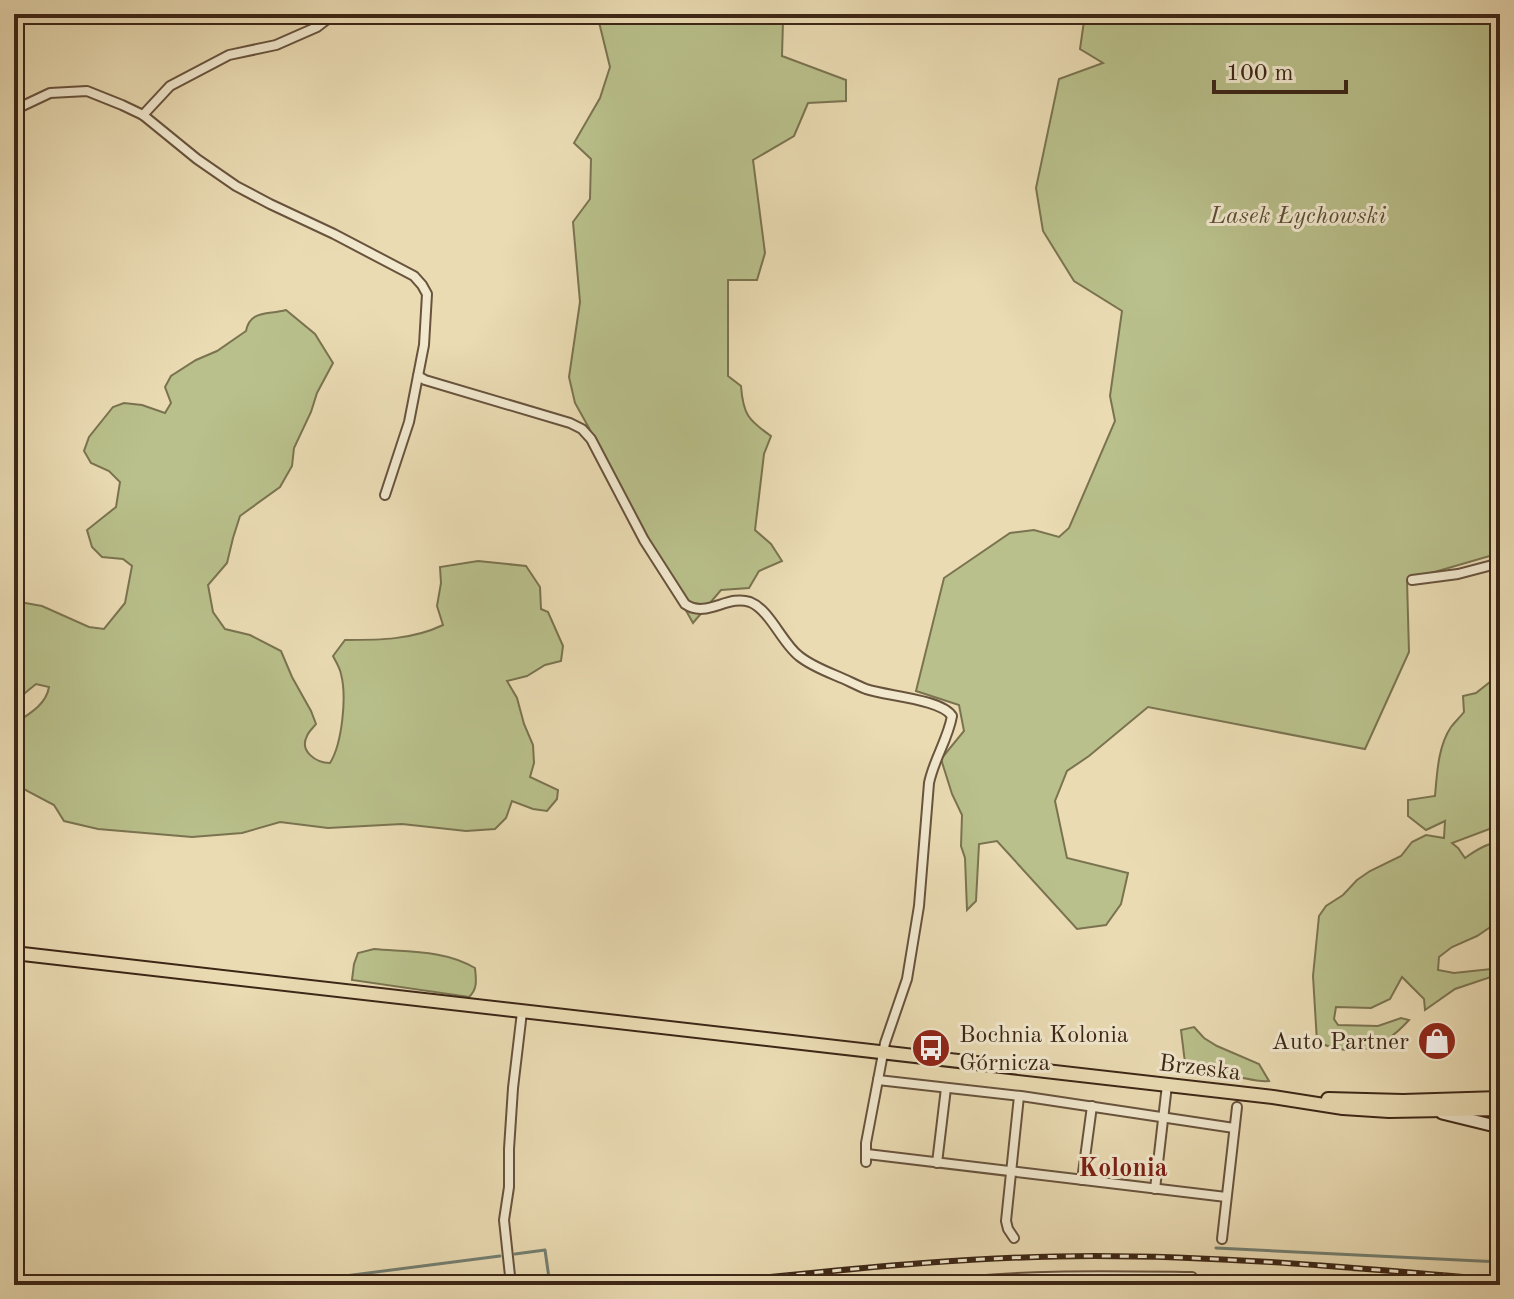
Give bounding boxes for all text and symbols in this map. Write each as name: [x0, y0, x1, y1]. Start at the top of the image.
scale bar: [1214, 44, 1346, 94]
text: 100 m: [1226, 62, 1294, 86]
park label: Lasek Łychowski: [1209, 205, 1386, 229]
shop icon: Auto Partner: [1416, 1020, 1458, 1062]
place label: Bochnia Kolonia Górnicza: [959, 1024, 1129, 1076]
bus stop icon: Bochnia Kolonia Górnicza: [910, 1027, 952, 1069]
place label: Auto Partner: [1272, 1031, 1409, 1055]
street label: Brzeska: [1157, 1052, 1242, 1086]
district label: Kolonia: [1078, 1156, 1168, 1182]

